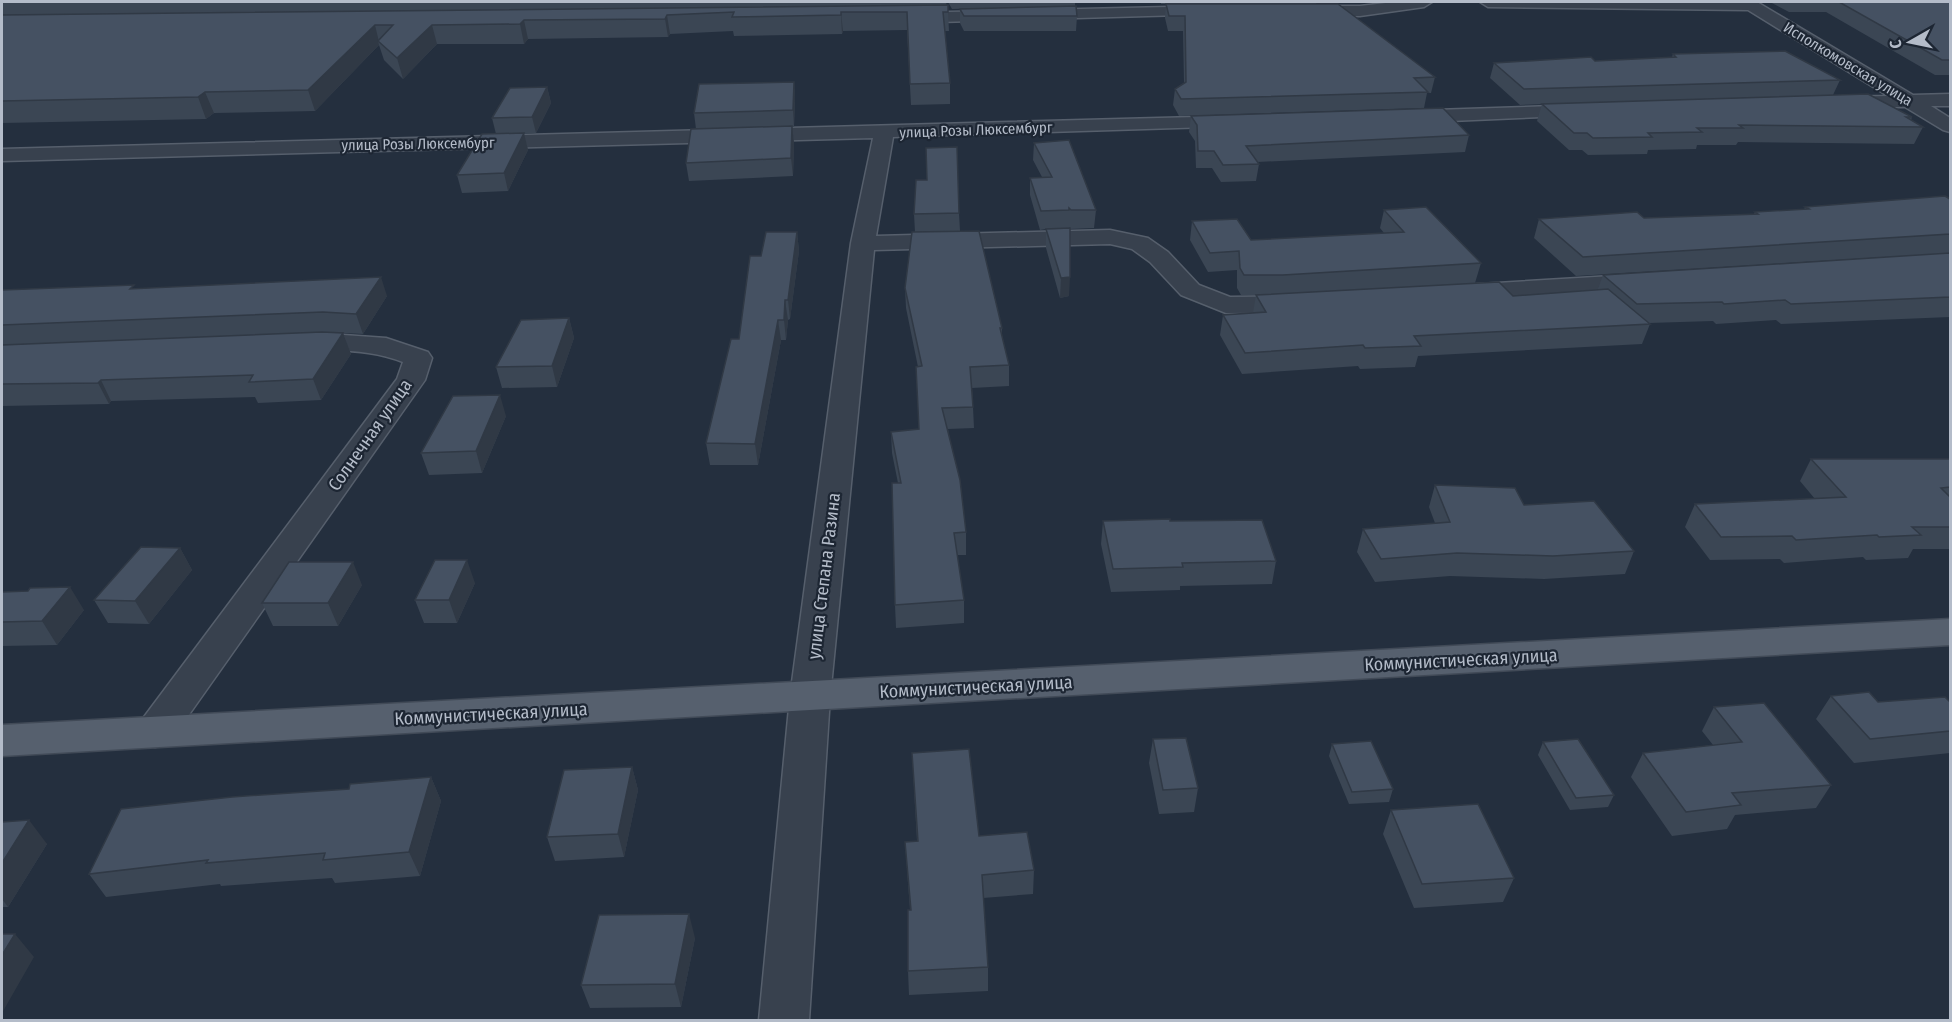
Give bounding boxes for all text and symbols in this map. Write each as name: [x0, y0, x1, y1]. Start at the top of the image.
north arrow: [1880, 12, 1940, 72]
street label: Исполкомовская улица: [1780, 18, 1916, 110]
text: С: [1886, 38, 1906, 50]
street label: улица Розы Люксембург: [899, 118, 1053, 142]
street label: улица Розы Люксембург: [341, 134, 495, 154]
street label: Солнечная улица: [323, 375, 417, 495]
street label: улица Степана Разина: [803, 491, 845, 661]
street label: Коммунистическая улица: [1364, 644, 1558, 676]
street label: Коммунистическая улица: [879, 671, 1073, 703]
street label: Коммунистическая улица: [394, 698, 588, 730]

